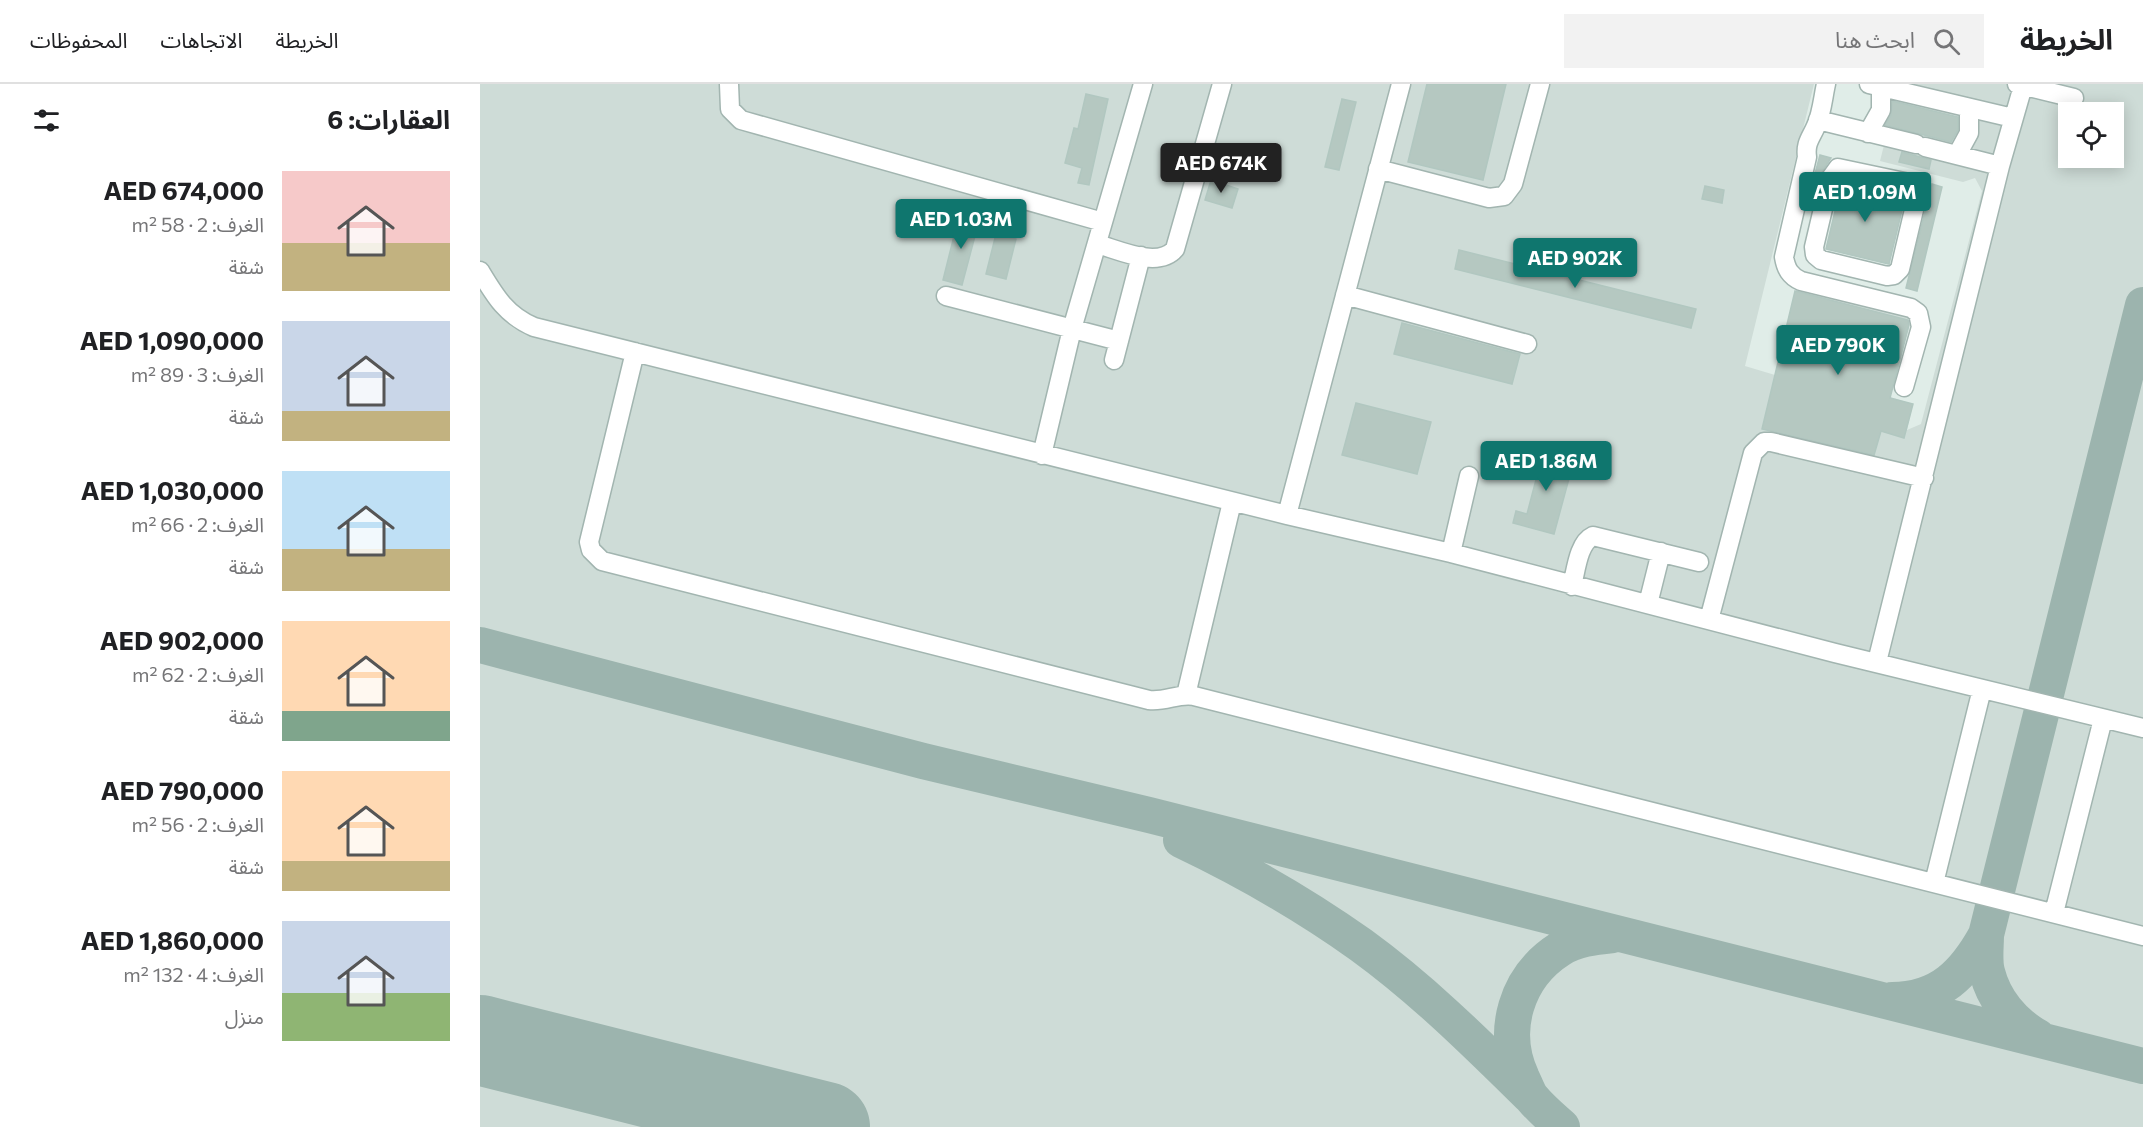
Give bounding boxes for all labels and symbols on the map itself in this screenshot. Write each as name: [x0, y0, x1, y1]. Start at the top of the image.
pin: AED 674K: [1159, 143, 1283, 194]
pin: AED 1.09M: [1796, 172, 1934, 223]
pin: AED 1.03M: [892, 199, 1030, 250]
pin: AED 902K: [1513, 238, 1637, 289]
pin: AED 790K: [1776, 325, 1900, 376]
pin: AED 1.86M: [1477, 441, 1615, 492]

